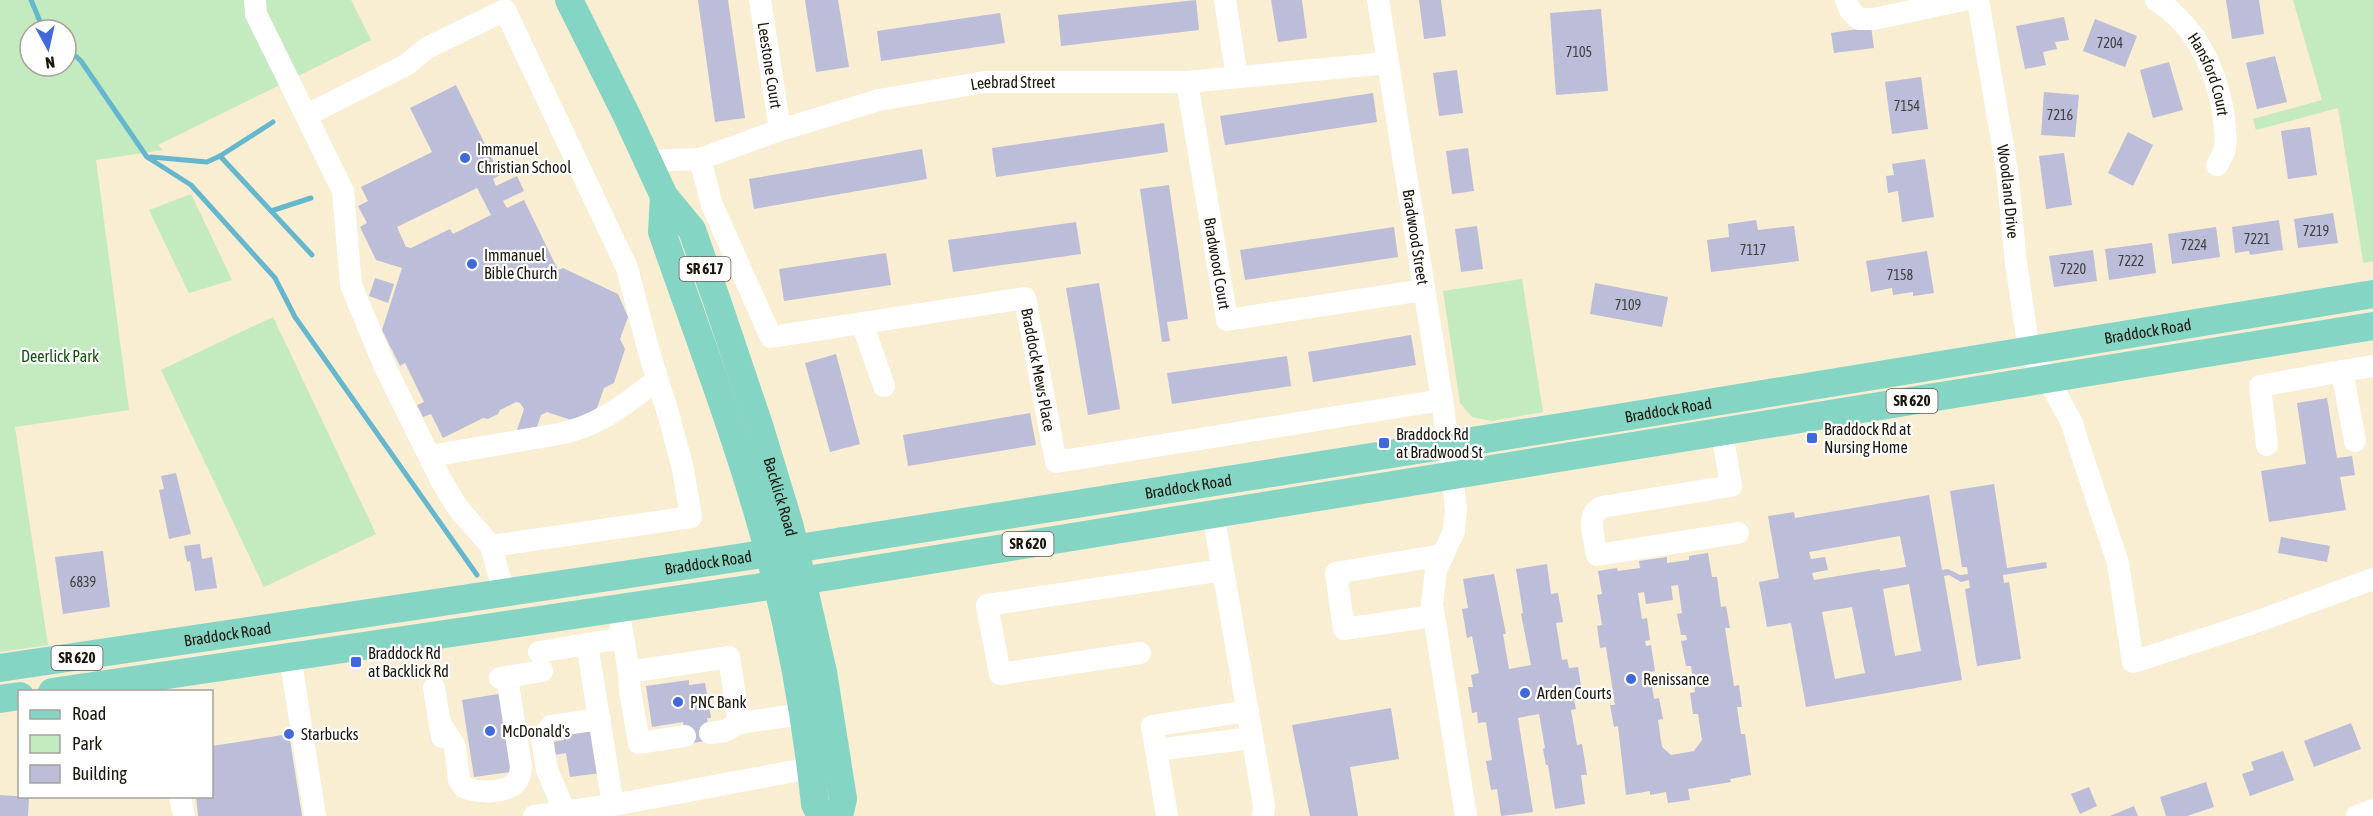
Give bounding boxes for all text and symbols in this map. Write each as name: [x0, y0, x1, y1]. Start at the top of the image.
north arrow: [18, 18, 78, 78]
street label: Leestone Court: [755, 21, 786, 110]
street label: Hansford Court: [2185, 29, 2232, 117]
house number: 7204: [2097, 35, 2124, 51]
house number: 7105: [1566, 44, 1592, 60]
text: N: [44, 53, 56, 72]
street label: Leebrad Street: [969, 73, 1056, 93]
house number: 7154: [1894, 98, 1921, 114]
house number: 7216: [2047, 107, 2074, 123]
place label: Immanuel Christian School: [477, 140, 572, 176]
street label: Woodland Drive: [1994, 143, 2023, 239]
marker: Immanuel Christian School: [458, 151, 472, 165]
street label: Bradwood Street: [1399, 188, 1432, 286]
street label: Bradwood Court: [1201, 216, 1234, 311]
house number: 7219: [2303, 223, 2329, 239]
house number: 7221: [2244, 231, 2270, 247]
house number: 7224: [2181, 237, 2208, 253]
house number: 7117: [1740, 242, 1766, 258]
place label: Immanuel Bible Church: [484, 246, 557, 282]
house number: 7222: [2118, 253, 2144, 269]
marker: Immanuel Bible Church: [465, 257, 479, 271]
road number: SR 617: [680, 257, 730, 281]
house number: 7220: [2060, 261, 2087, 277]
house number: 7158: [1887, 267, 1914, 283]
house number: 7109: [1615, 297, 1641, 313]
street label: Braddock Mews Place: [1018, 306, 1059, 433]
street label: Braddock Road: [2103, 315, 2193, 347]
park label: Deerlick Park: [21, 347, 99, 365]
road number: SR 620: [1886, 389, 1938, 413]
street label: Braddock Road: [1623, 394, 1713, 426]
place label: Braddock Rd at Nursing Home: [1824, 420, 1911, 457]
place label: Braddock Rd at Bradwood St: [1396, 425, 1483, 461]
marker: Braddock Rd at Nursing Home: [1805, 431, 1819, 445]
marker: Braddock Rd at Bradwood St: [1377, 436, 1391, 450]
street label: Backlick Road: [760, 455, 801, 538]
street label: Braddock Road: [1143, 470, 1233, 502]
road number: SR 620: [1002, 532, 1054, 556]
street label: Braddock Road: [663, 547, 753, 578]
house number: 6839: [70, 574, 96, 590]
street label: Braddock Road: [183, 619, 272, 649]
place label: Braddock Rd at Backlick Rd: [368, 644, 449, 680]
road number: SR 620: [52, 646, 103, 670]
marker: Braddock Rd at Backlick Rd: [349, 655, 363, 669]
place label: Renissance: [1643, 670, 1709, 688]
marker: Renissance: [1624, 672, 1638, 686]
place label: Arden Courts: [1537, 684, 1612, 702]
marker: Arden Courts: [1518, 686, 1532, 700]
legend: [18, 690, 213, 798]
place label: PNC Bank: [690, 693, 747, 711]
marker: PNC Bank: [671, 695, 685, 709]
text: Road: [72, 703, 106, 724]
place label: McDonald's: [502, 722, 571, 740]
marker: McDonald's: [483, 724, 497, 738]
place label: Starbucks: [301, 725, 359, 743]
marker: Starbucks: [282, 727, 296, 741]
text: Park: [72, 733, 102, 754]
text: Building: [72, 763, 127, 784]

